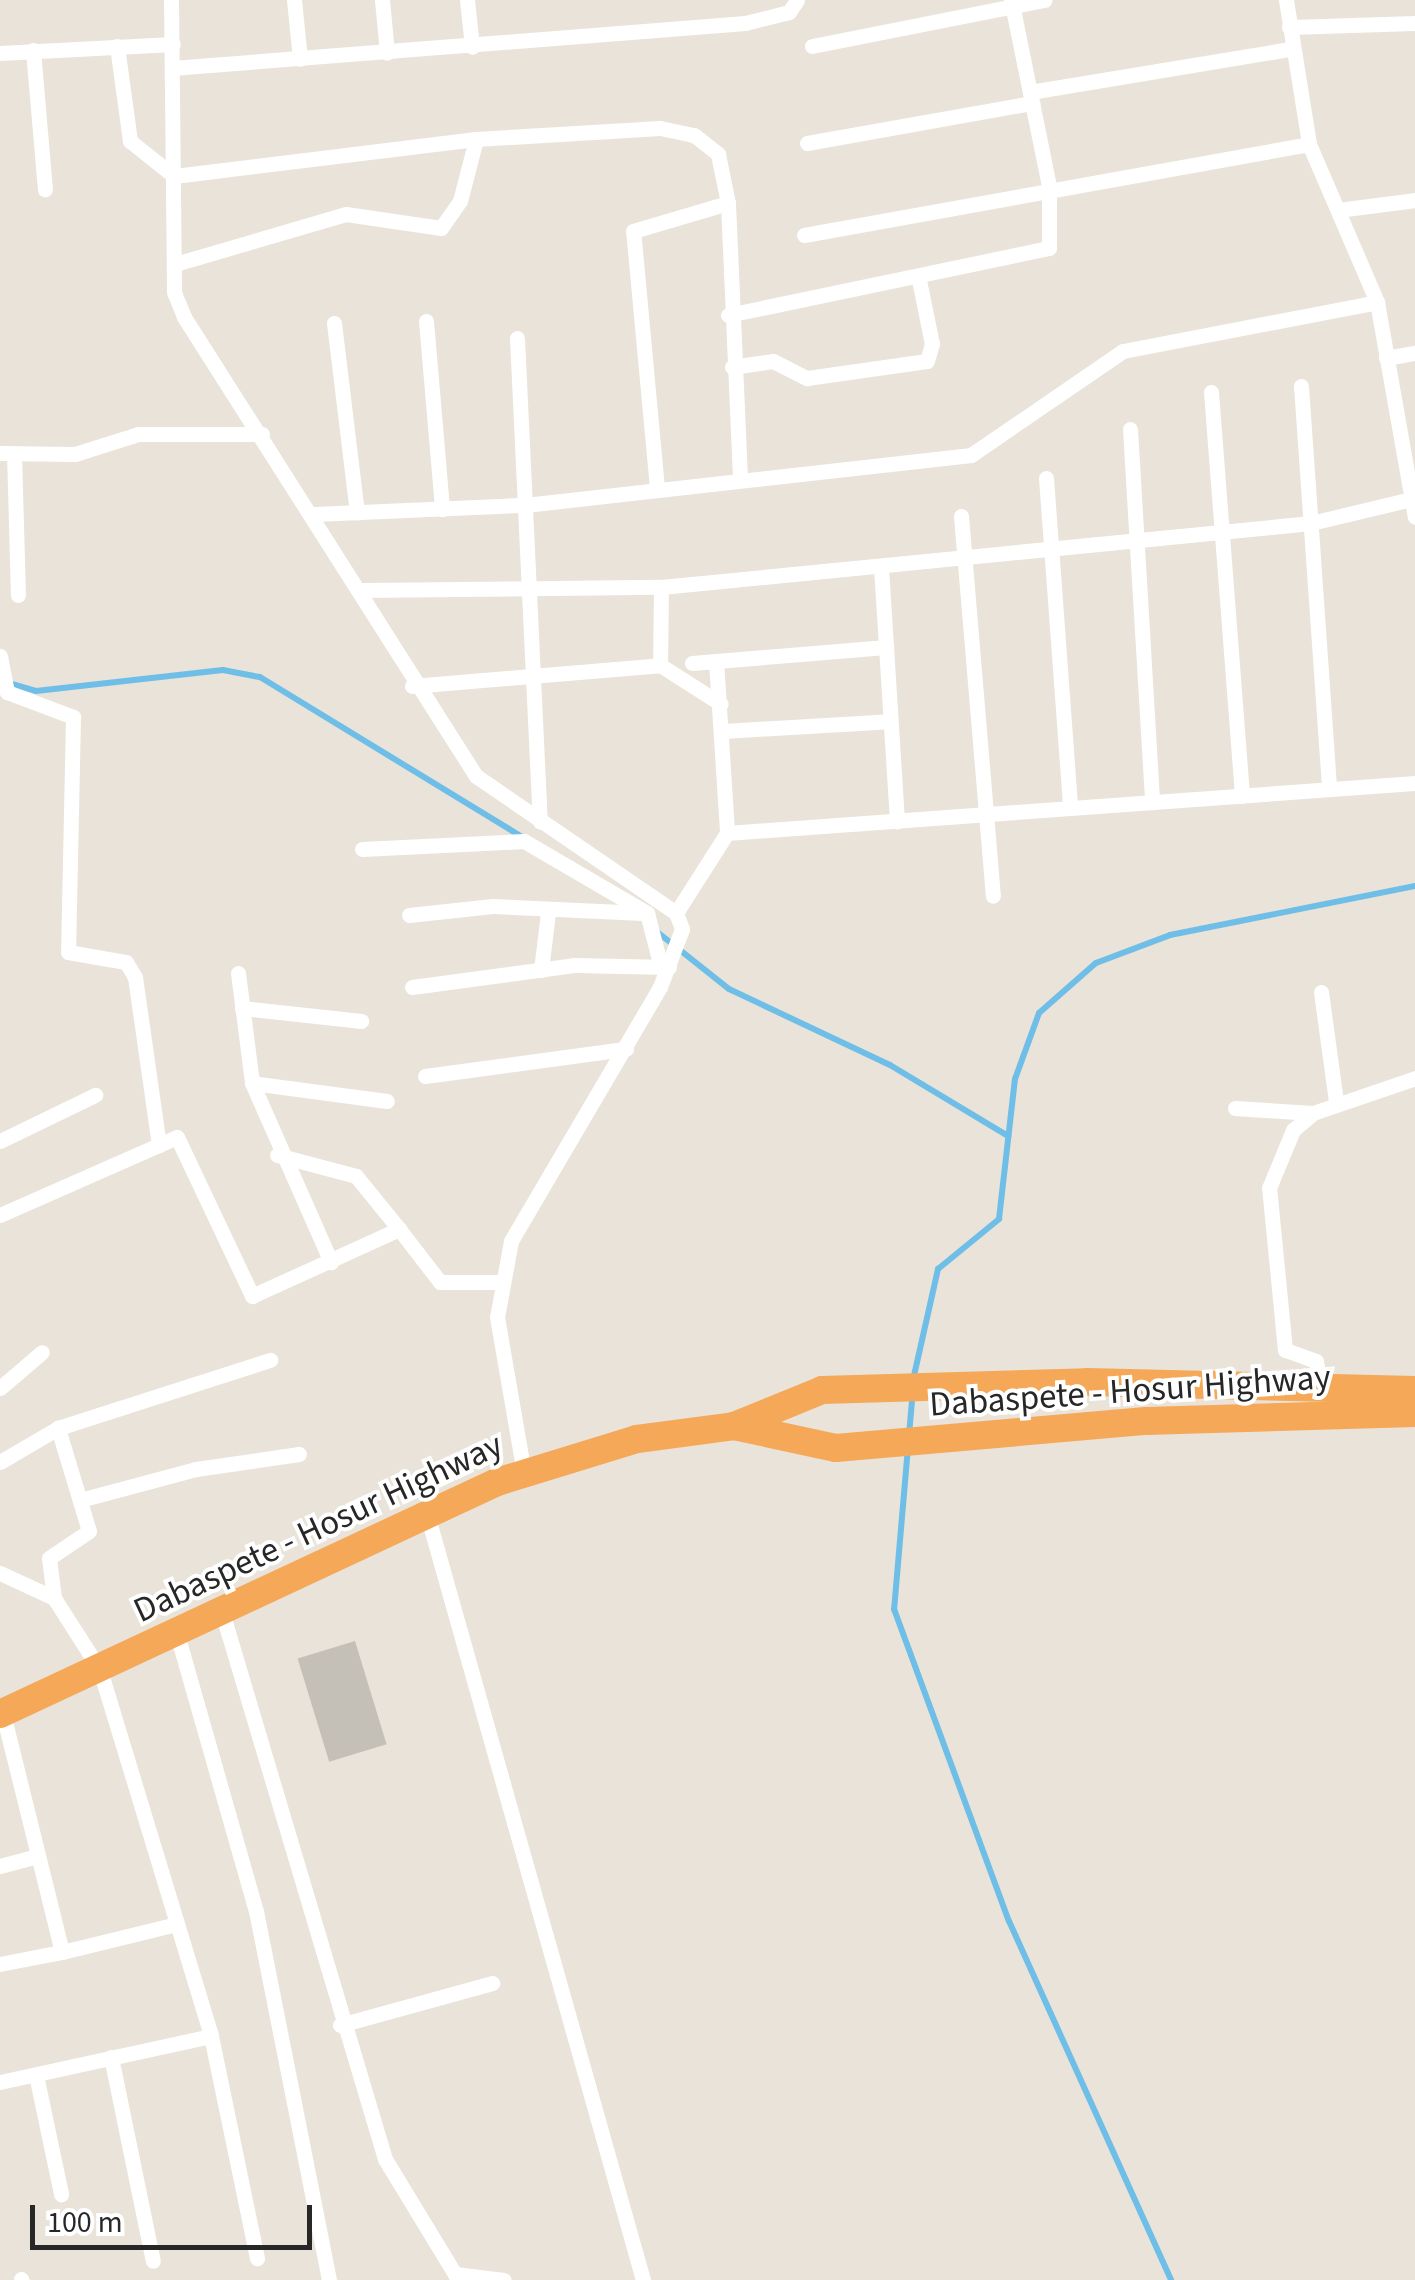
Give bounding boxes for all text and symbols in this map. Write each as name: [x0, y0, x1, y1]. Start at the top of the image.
street label: Dabaspete - Hosur Highway: [928, 1356, 1332, 1426]
street label: Dabaspete - Hosur Highway: [127, 1424, 509, 1632]
scale bar: [35, 2185, 318, 2247]
text: 100 m: [47, 2201, 123, 2244]

